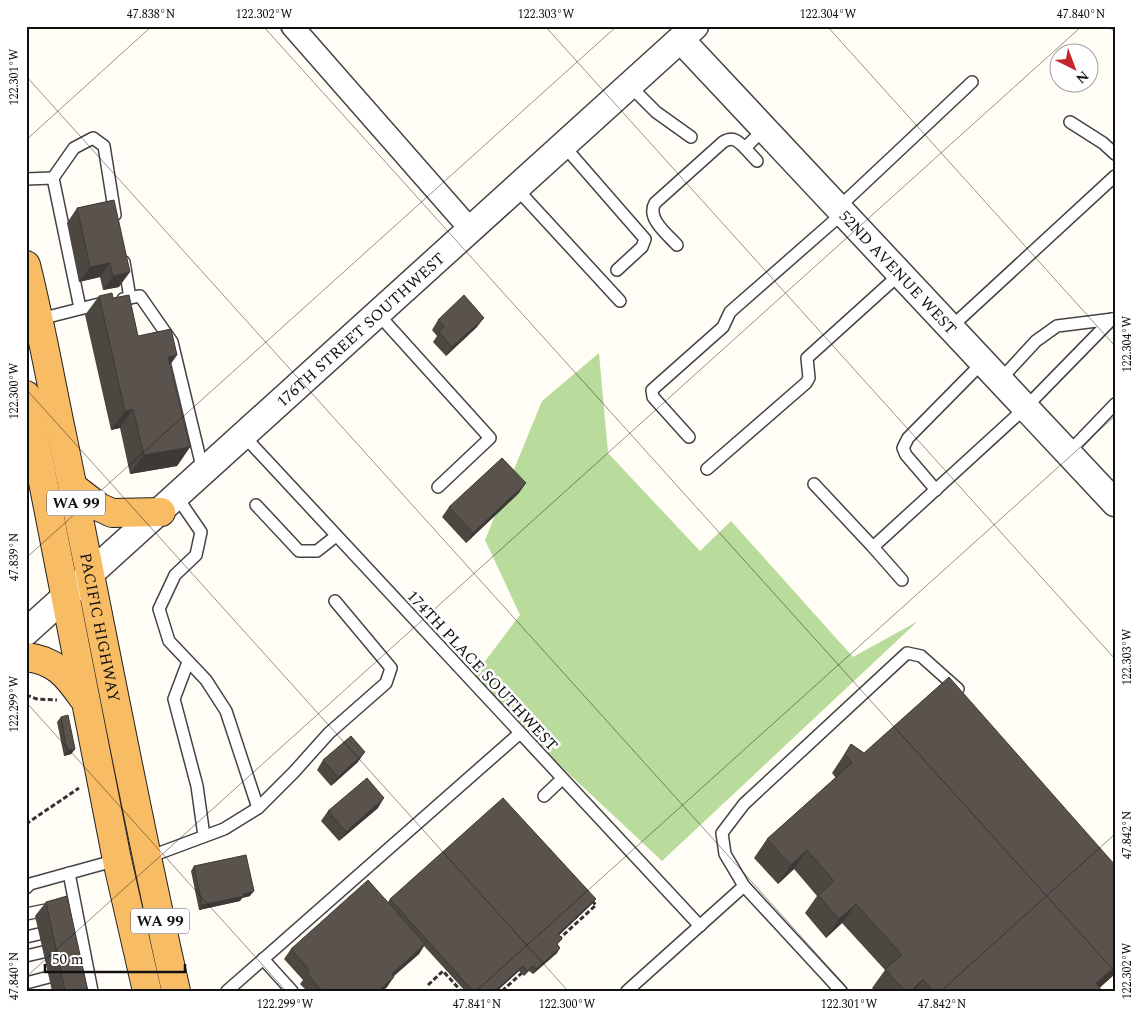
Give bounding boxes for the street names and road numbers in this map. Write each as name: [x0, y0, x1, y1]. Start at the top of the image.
street label: 52ND AVENUE WEST: [833, 205, 963, 341]
street label: 176TH STREET SOUTHWEST: [271, 247, 451, 413]
road number: WA 99: [47, 490, 105, 516]
street label: PACIFIC HIGHWAY: [73, 551, 126, 704]
street label: 174TH PLACE SOUTHWEST: [401, 585, 564, 757]
road number: WA 99: [131, 908, 189, 934]

